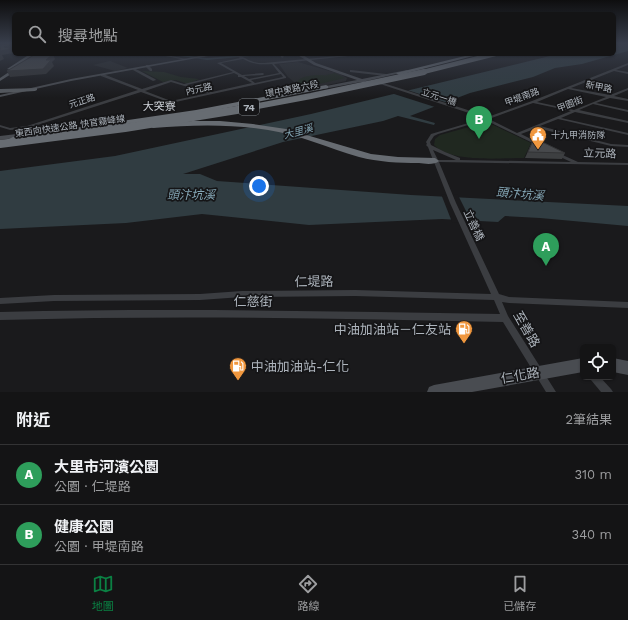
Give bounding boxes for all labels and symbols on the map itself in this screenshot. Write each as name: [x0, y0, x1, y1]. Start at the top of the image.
street label: 環中東路六段: [265, 79, 319, 99]
street label: 新甲路: [585, 80, 613, 94]
street label: 內元路: [185, 81, 213, 97]
street label: 甲堤南路: [503, 86, 541, 108]
street label: 立元一橋: [420, 87, 458, 107]
street label: 元正路: [68, 92, 96, 110]
street label: 甲園街: [556, 94, 584, 114]
road number: 74: [239, 99, 259, 115]
district label: 大突寮: [143, 100, 176, 113]
pin: B: [466, 106, 492, 139]
street label: 東西向快速公路 快官霧峰線: [14, 112, 126, 139]
water label: 大里溪: [282, 122, 316, 141]
public building icon: 十九甲消防隊: [528, 125, 548, 150]
place label: 十九甲消防隊: [551, 130, 605, 140]
street label: 立元路: [583, 146, 617, 161]
your location: [249, 176, 269, 196]
water label: 頭汴坑溪: [495, 185, 547, 203]
water label: 頭汴坑溪: [167, 188, 217, 202]
street label: 立善橋: [461, 208, 486, 243]
pin: A: [533, 233, 559, 266]
street label: 仁堤路: [294, 274, 334, 289]
street label: 仁慈街: [233, 294, 273, 309]
street label: 至善路: [510, 309, 543, 350]
fuel station icon: 中油加油站－仁友站: [454, 319, 474, 344]
place label: 中油加油站－仁友站: [334, 322, 451, 337]
fuel station icon: 中油加油站-仁化: [228, 356, 248, 381]
place label: 中油加油站-仁化: [251, 359, 349, 374]
street label: 仁化路: [500, 365, 541, 386]

